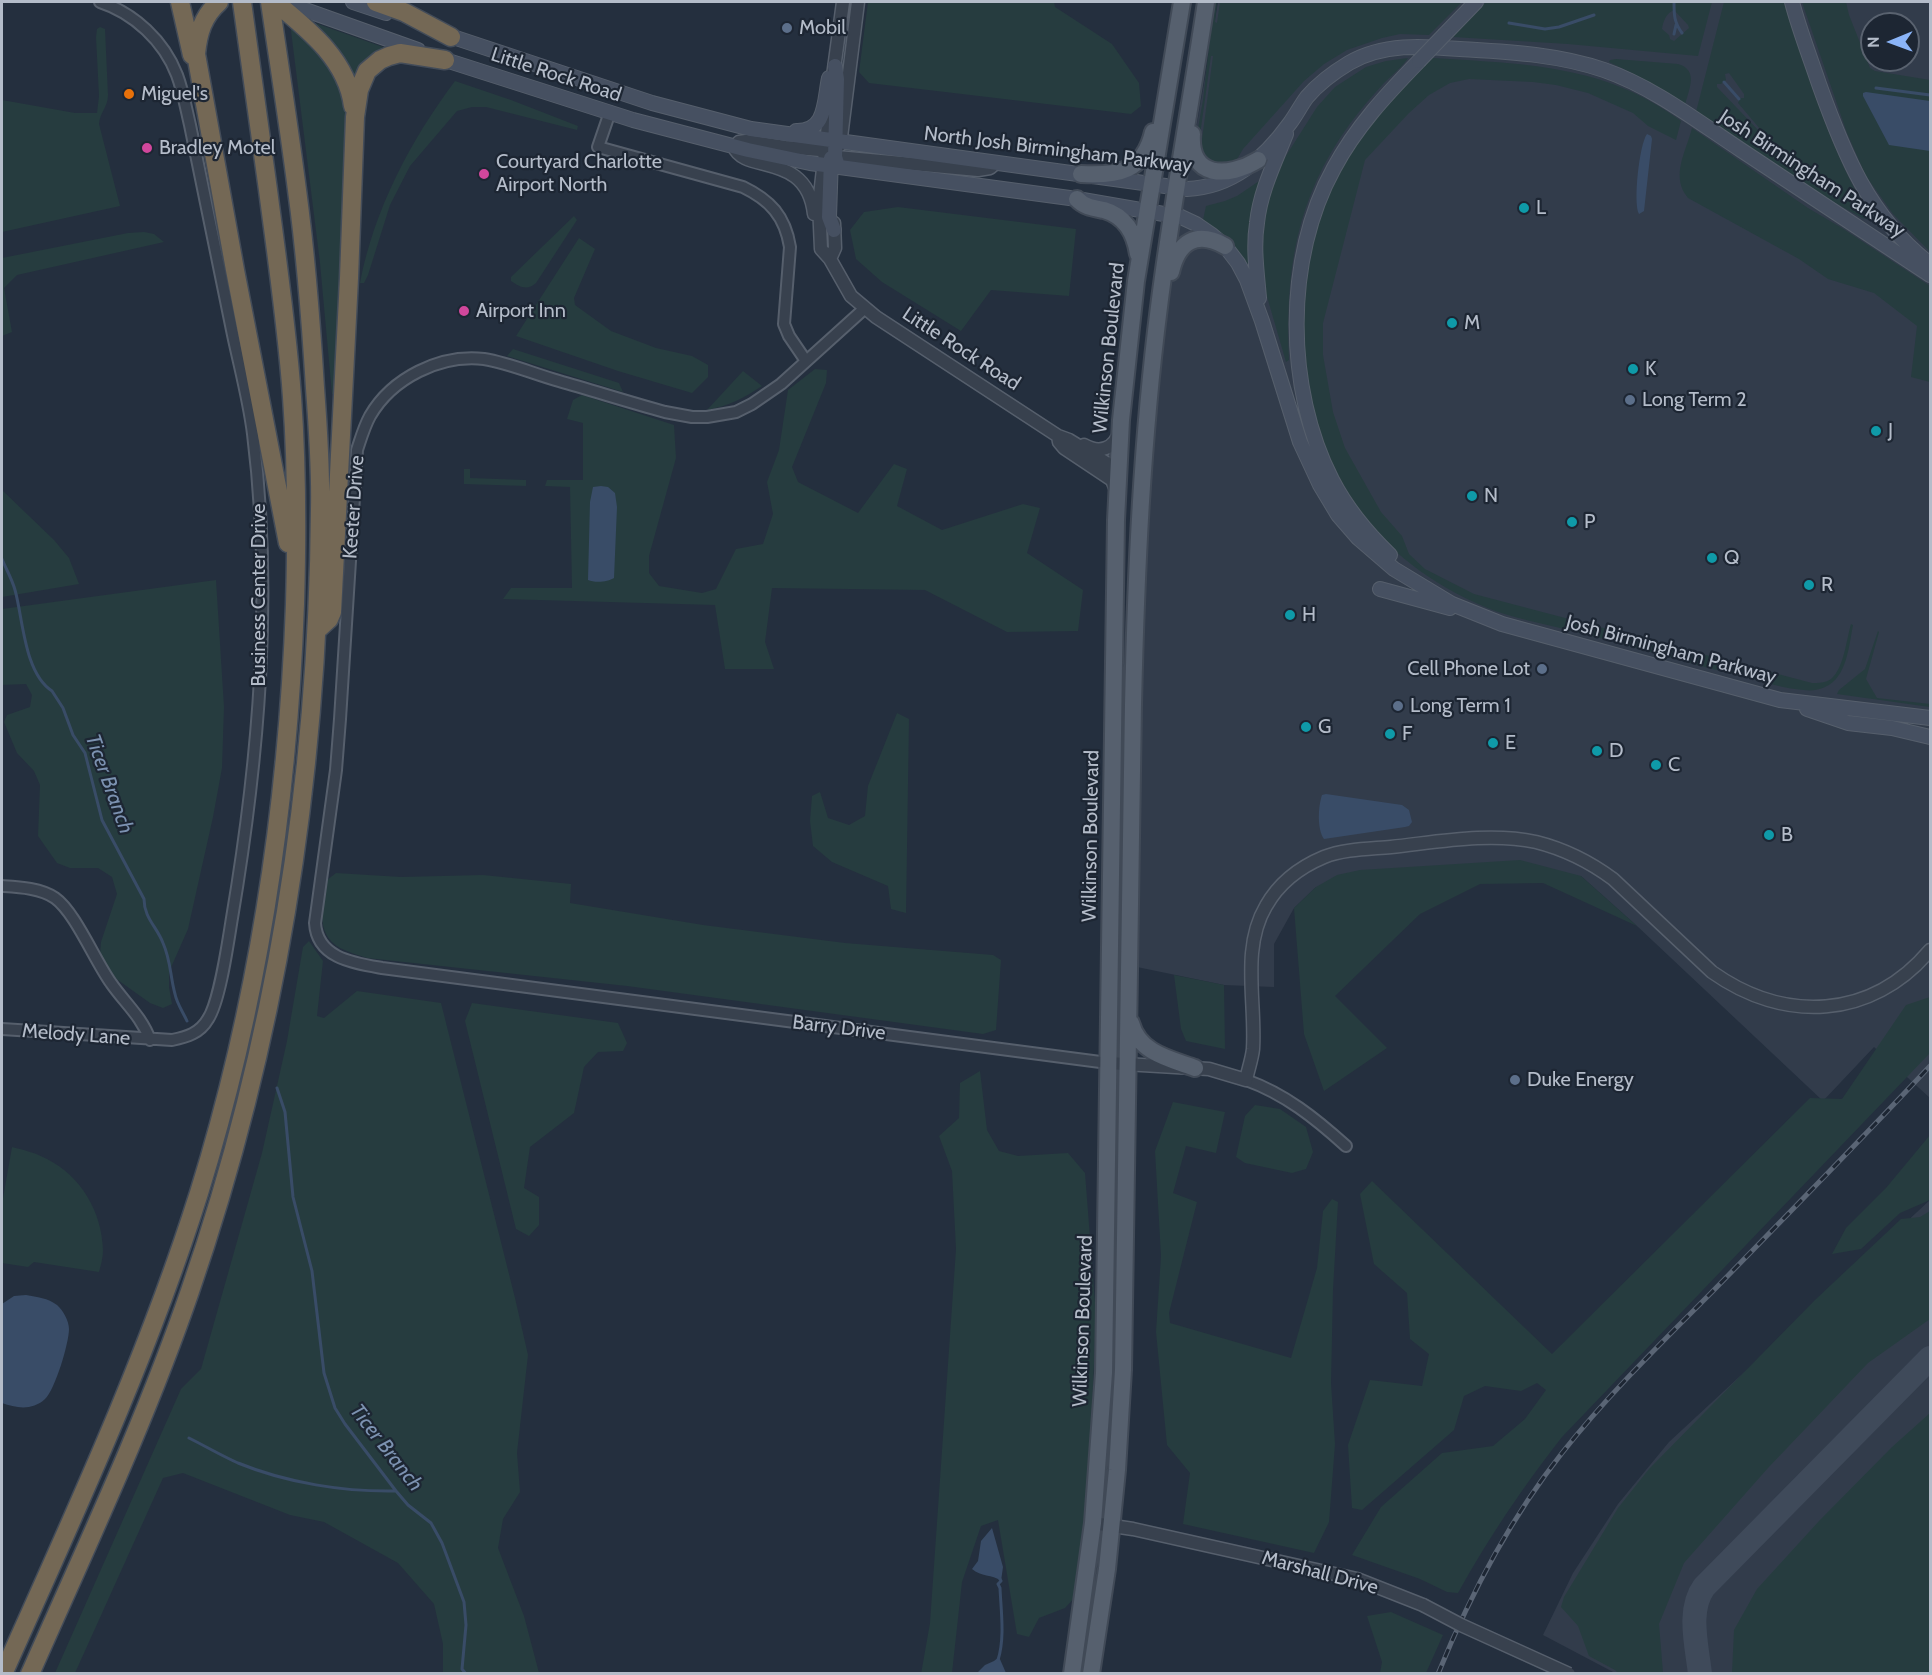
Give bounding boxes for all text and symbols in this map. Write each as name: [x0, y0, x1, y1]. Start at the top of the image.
north arrow: [1860, 12, 1920, 72]
place label: Mobil: [799, 16, 846, 40]
marker: Mobil: [780, 21, 794, 35]
text: N: [1864, 36, 1883, 48]
street label: Little Rock Road: [488, 43, 624, 107]
place label: Miguel's: [141, 82, 208, 106]
marker: Miguel's: [122, 87, 136, 101]
street label: Josh Birmingham Parkway: [1714, 105, 1910, 243]
street label: North Josh Birmingham Parkway: [922, 122, 1194, 178]
place label: Bradley Motel: [159, 136, 276, 160]
marker: Bradley Motel: [140, 141, 154, 155]
place label: Courtyard Charlotte Airport North: [496, 150, 662, 197]
marker: Courtyard Charlotte Airport North: [477, 167, 491, 181]
place label: L: [1536, 196, 1546, 220]
marker: L: [1517, 201, 1531, 215]
street label: Wilkinson Boulevard: [1088, 261, 1130, 435]
place label: Airport Inn: [476, 299, 566, 323]
street label: Little Rock Road: [898, 302, 1024, 396]
marker: Airport Inn: [457, 304, 471, 318]
place label: M: [1464, 311, 1480, 335]
marker: M: [1445, 316, 1459, 330]
place label: K: [1645, 357, 1656, 381]
marker: K: [1626, 362, 1640, 376]
place label: Long Term 2: [1642, 388, 1747, 412]
marker: Long Term 2: [1623, 393, 1637, 407]
place label: J: [1888, 419, 1893, 443]
marker: J: [1869, 424, 1883, 438]
street label: Keeter Drive: [338, 454, 370, 560]
place label: N: [1484, 484, 1498, 508]
marker: N: [1465, 489, 1479, 503]
street label: Business Center Drive: [247, 503, 271, 687]
place label: P: [1584, 510, 1595, 534]
marker: P: [1565, 515, 1579, 529]
place label: Q: [1724, 546, 1739, 570]
marker: Q: [1705, 551, 1719, 565]
place label: R: [1821, 573, 1833, 597]
marker: R: [1802, 578, 1816, 592]
place label: H: [1302, 603, 1316, 627]
marker: H: [1283, 608, 1297, 622]
street label: Josh Birmingham Parkway: [1563, 610, 1779, 690]
place label: Cell Phone Lot: [1407, 657, 1530, 681]
marker: Cell Phone Lot: [1535, 662, 1549, 676]
place label: Long Term 1: [1410, 694, 1511, 718]
marker: Long Term 1: [1391, 699, 1405, 713]
place label: G: [1318, 715, 1331, 739]
marker: G: [1299, 720, 1313, 734]
place label: F: [1402, 722, 1412, 746]
marker: F: [1383, 727, 1397, 741]
water label: Ticer Branch: [79, 731, 139, 837]
place label: E: [1505, 731, 1516, 755]
marker: E: [1486, 736, 1500, 750]
place label: D: [1609, 739, 1624, 763]
marker: D: [1590, 744, 1604, 758]
street label: Wilkinson Boulevard: [1078, 750, 1104, 922]
place label: C: [1668, 753, 1680, 777]
marker: C: [1649, 758, 1663, 772]
place label: B: [1781, 823, 1793, 847]
marker: B: [1762, 828, 1776, 842]
street label: Barry Drive: [791, 1010, 887, 1046]
street label: Melody Lane: [21, 1019, 131, 1051]
place label: Duke Energy: [1527, 1068, 1634, 1092]
marker: Duke Energy: [1508, 1073, 1522, 1087]
street label: Wilkinson Boulevard: [1068, 1235, 1098, 1407]
water label: Ticer Branch: [344, 1399, 428, 1497]
street label: Marshall Drive: [1259, 1546, 1381, 1600]

